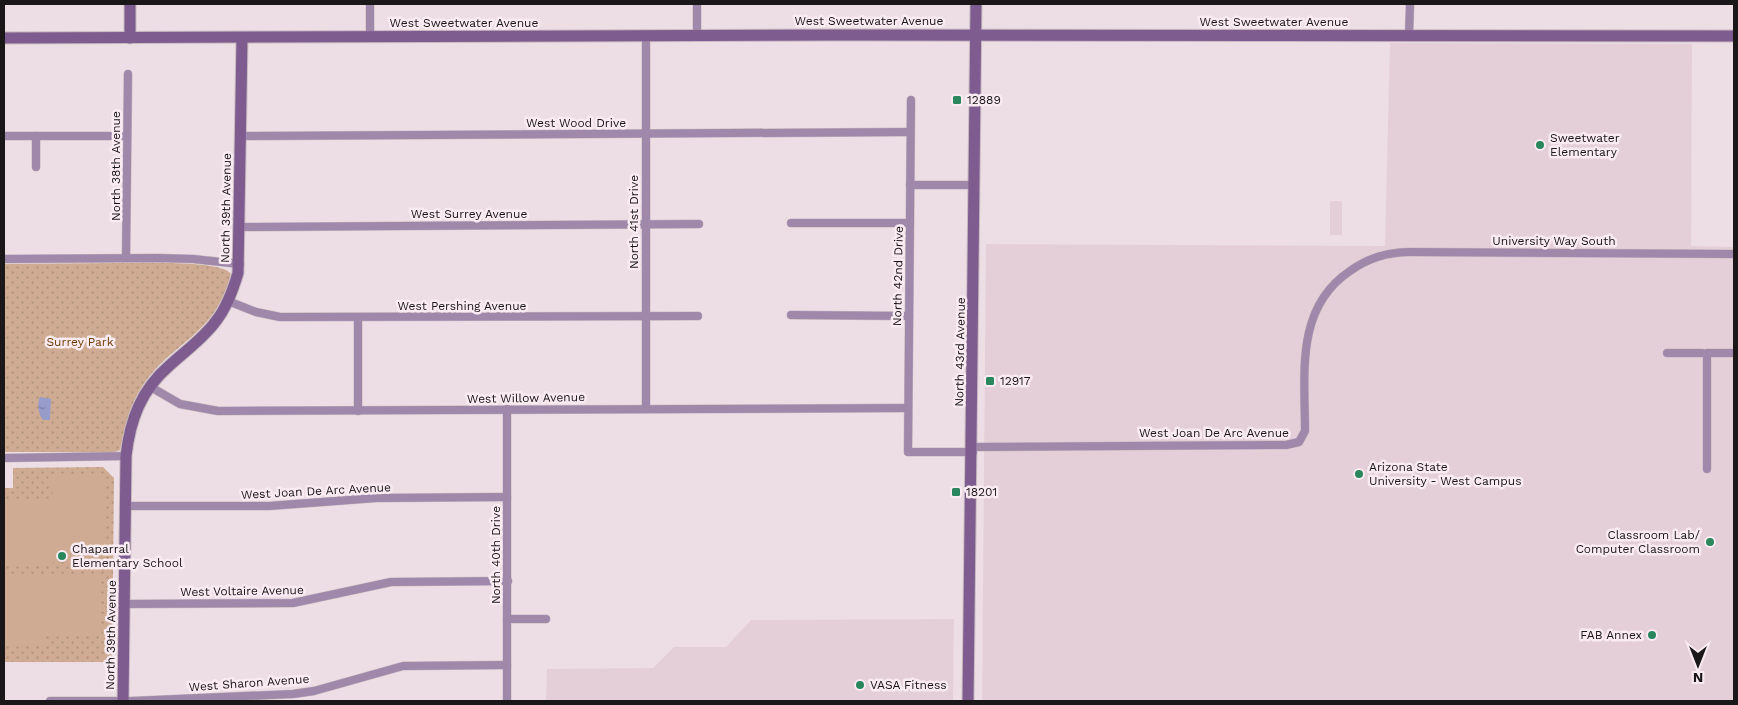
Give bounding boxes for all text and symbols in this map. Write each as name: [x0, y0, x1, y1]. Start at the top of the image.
street label: West Sweetwater Avenue: [795, 14, 943, 28]
street label: West Sweetwater Avenue: [1200, 15, 1348, 29]
street label: West Sweetwater Avenue: [390, 16, 538, 30]
place label: 12889: [967, 93, 1001, 107]
marker: 12889: [951, 94, 963, 106]
street label: North 38th Avenue: [109, 111, 123, 221]
street label: West Wood Drive: [526, 116, 626, 130]
place label: Sweetwater Elementary: [1550, 131, 1620, 159]
marker: Sweetwater Elementary: [1534, 139, 1546, 151]
street label: North 39th Avenue: [218, 153, 234, 263]
street label: North 41st Drive: [627, 175, 641, 269]
street label: West Surrey Avenue: [411, 207, 527, 221]
street label: North 42nd Drive: [890, 226, 906, 326]
street label: University Way South: [1492, 234, 1616, 248]
street label: North 43rd Avenue: [952, 297, 968, 407]
street label: West Pershing Avenue: [397, 299, 527, 313]
park label: Surrey Park: [46, 335, 114, 349]
place label: 12917: [1000, 374, 1031, 388]
marker: 12917: [984, 375, 996, 387]
street label: West Willow Avenue: [467, 390, 585, 406]
street label: West Joan De Arc Avenue: [1139, 426, 1289, 440]
place label: Arizona State University - West Campus: [1369, 460, 1522, 488]
marker: Arizona State University - West Campus: [1353, 468, 1365, 480]
street label: West Joan De Arc Avenue: [241, 480, 391, 502]
place label: 18201: [966, 485, 997, 499]
marker: 18201: [950, 486, 962, 498]
street label: North 40th Drive: [489, 506, 503, 604]
place label: Classroom Lab/ Computer Classroom: [1576, 528, 1700, 556]
marker: Classroom Lab/ Computer Classroom: [1704, 536, 1716, 548]
place label: Chaparral Elementary School: [72, 542, 183, 570]
marker: Chaparral Elementary School: [56, 550, 68, 562]
street label: North 39th Avenue: [103, 580, 119, 690]
street label: West Voltaire Avenue: [180, 583, 304, 599]
place label: FAB Annex: [1580, 628, 1642, 642]
marker: FAB Annex: [1646, 629, 1658, 641]
north arrow: [1673, 640, 1723, 690]
text: N: [1693, 670, 1703, 686]
street label: West Sharon Avenue: [188, 672, 310, 694]
place label: VASA Fitness: [870, 678, 947, 692]
marker: VASA Fitness: [854, 679, 866, 691]

